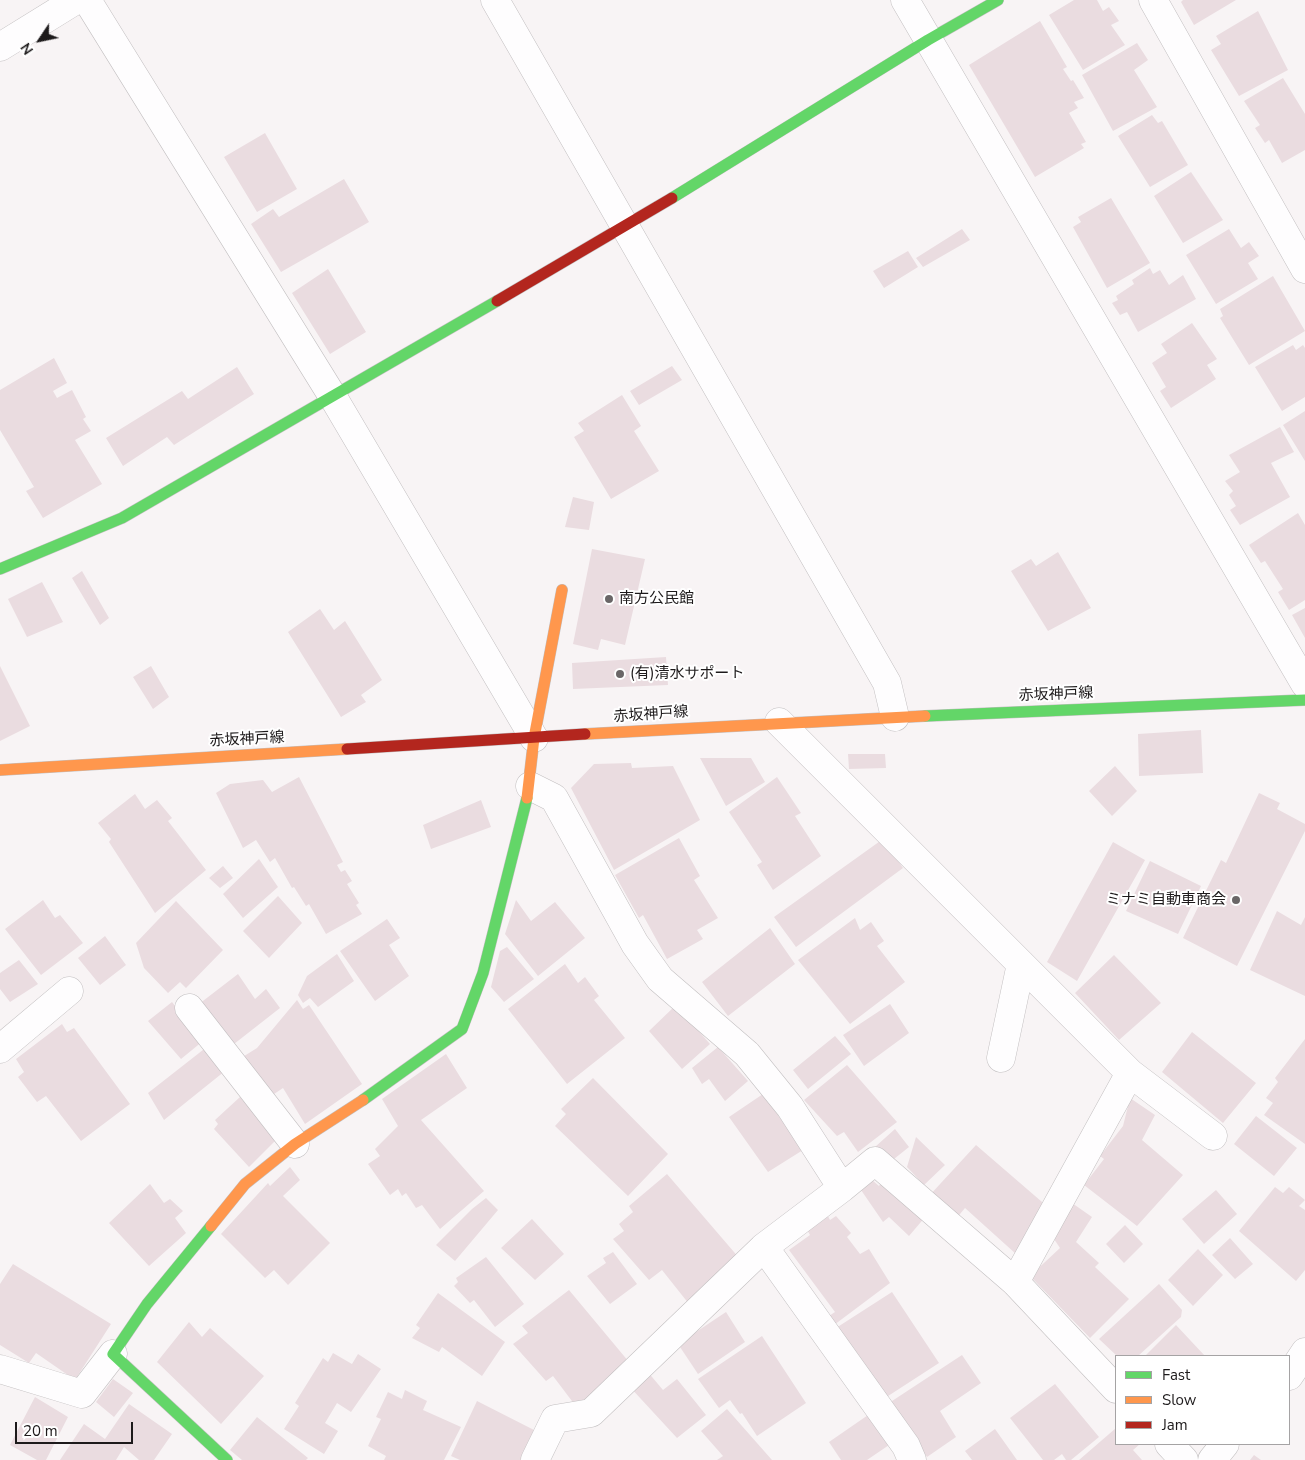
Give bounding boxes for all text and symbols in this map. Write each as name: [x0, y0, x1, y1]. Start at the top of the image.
north arrow: [15, 15, 65, 65]
text: N: [16, 39, 38, 58]
place label: 南方公民館: [619, 590, 694, 608]
marker: 南方公民館: [603, 593, 615, 605]
place label: (有)清水サポート: [630, 665, 745, 683]
marker: (有)清水サポート: [614, 668, 626, 680]
street label: 赤坂神戸線: [1018, 685, 1094, 705]
street label: 赤坂神戸線: [613, 703, 689, 727]
street label: 赤坂神戸線: [209, 729, 285, 751]
place label: ミナミ自動車商会: [1106, 891, 1226, 909]
marker: ミナミ自動車商会: [1230, 894, 1242, 906]
legend: [1115, 1355, 1290, 1445]
text: Fast: [1162, 1365, 1190, 1385]
text: Slow: [1162, 1390, 1196, 1410]
scale bar: [18, 1412, 135, 1444]
text: Jam: [1162, 1415, 1188, 1435]
text: 20 m: [23, 1421, 58, 1441]

